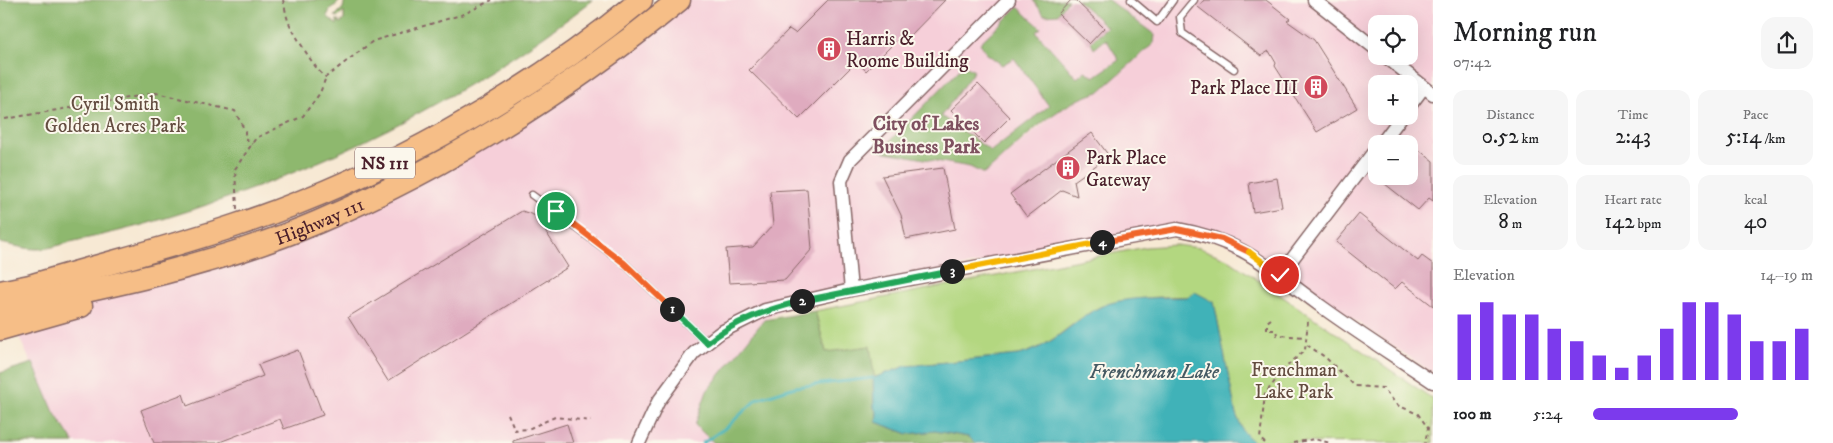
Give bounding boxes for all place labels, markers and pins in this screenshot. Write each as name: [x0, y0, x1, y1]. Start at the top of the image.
place label: Harris & Roome Building: [846, 28, 969, 73]
building icon: Harris & Roome Building: [816, 36, 842, 62]
building icon: Park Place III: [1303, 74, 1329, 100]
place label: Park Place III: [1190, 77, 1298, 100]
place label: Park Place Gateway: [1086, 147, 1166, 192]
building icon: Park Place Gateway: [1055, 155, 1081, 181]
pin: [535, 190, 577, 232]
pin: 4: [1090, 230, 1114, 254]
pin: [1259, 254, 1301, 296]
pin: 3: [940, 258, 964, 284]
pin: 2: [790, 288, 814, 314]
pin: 1: [660, 296, 684, 322]

